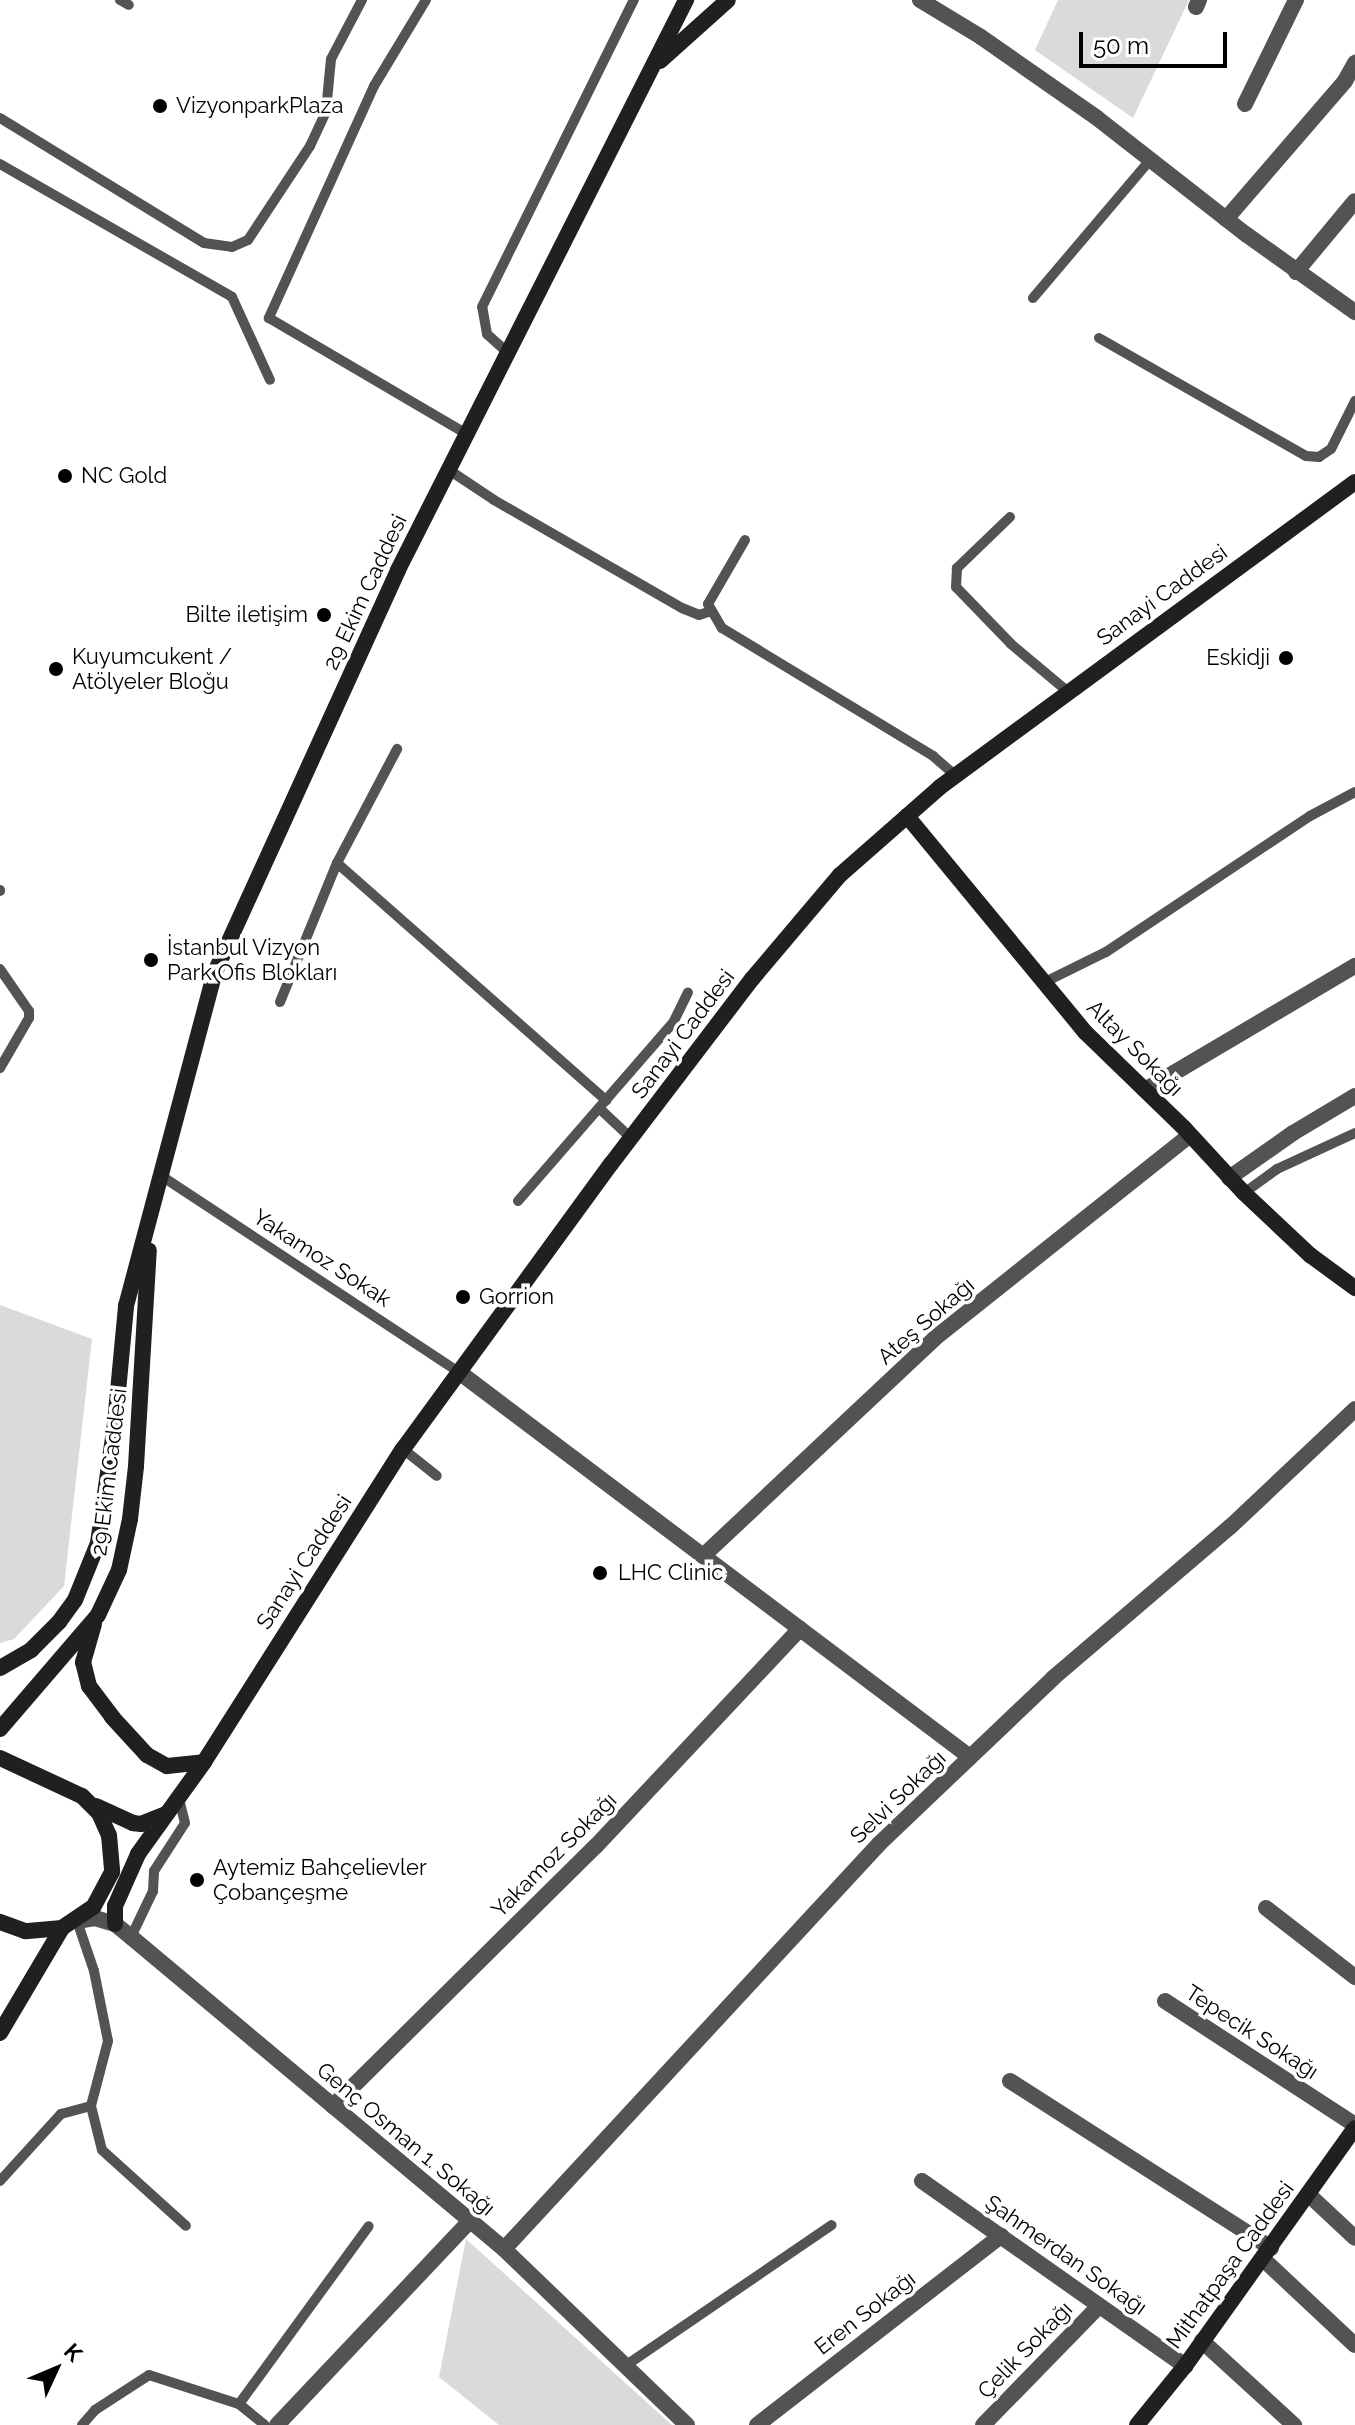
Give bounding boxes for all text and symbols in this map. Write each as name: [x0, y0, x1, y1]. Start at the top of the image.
scale bar: [1083, 16, 1231, 66]
text: 50 m: [1093, 31, 1149, 60]
place label: VizyonparkPlaza: [176, 93, 343, 119]
marker: VizyonparkPlaza: [151, 97, 169, 115]
place label: NC Gold: [81, 463, 167, 489]
marker: NC Gold: [56, 467, 74, 485]
street label: 29 Ekim Caddesi: [317, 510, 413, 674]
street label: Sanayi Caddesi: [1092, 539, 1232, 651]
place label: Bilte iletişim: [185, 602, 308, 628]
marker: Bilte iletişim: [315, 606, 333, 624]
place label: Kuyumcukent / Atölyeler Bloğu: [72, 643, 232, 694]
place label: Eskidji: [1206, 645, 1270, 671]
marker: Eskidji: [1277, 649, 1295, 667]
marker: Kuyumcukent / Atölyeler Bloğu: [47, 660, 65, 678]
place label: İstanbul Vizyon Park Ofis Blokları: [167, 934, 337, 986]
marker: İstanbul Vizyon Park Ofis Blokları: [142, 951, 160, 969]
street label: Sanayi Caddesi: [626, 964, 740, 1104]
street label: Altay Sokağı: [1081, 994, 1189, 1102]
street label: Yakamoz Sokak: [248, 1204, 396, 1312]
street label: Ateş Sokağı: [872, 1272, 980, 1370]
place label: Gorrion: [479, 1284, 554, 1310]
marker: Gorrion: [454, 1288, 472, 1306]
street label: 29 Ekim Caddesi: [86, 1387, 132, 1557]
street label: Sanayi Caddesi: [251, 1490, 357, 1634]
place label: LHC Clinic: [618, 1560, 723, 1586]
marker: LHC Clinic: [589, 1562, 611, 1584]
street label: Selvi Sokağı: [845, 1745, 951, 1849]
street label: Yakamoz Sokağı: [486, 1787, 622, 1923]
place label: Aytemiz Bahçelievler Çobançeşme: [213, 1854, 427, 1906]
marker: Aytemiz Bahçelievler Çobançeşme: [188, 1871, 206, 1889]
street label: Tepecik Sokağı: [1181, 1979, 1323, 2085]
street label: Genç Osman 1. Sokağı: [311, 2057, 501, 2221]
street label: Mithatpaşa Caddesi: [1161, 2176, 1299, 2354]
street label: Şahmerdan Sokağı: [980, 2189, 1152, 2321]
street label: Eren Sokağı: [809, 2266, 921, 2360]
street label: Çelik Sokağı: [972, 2296, 1078, 2404]
north arrow: [16, 2329, 96, 2409]
text: K: [59, 2338, 88, 2367]

